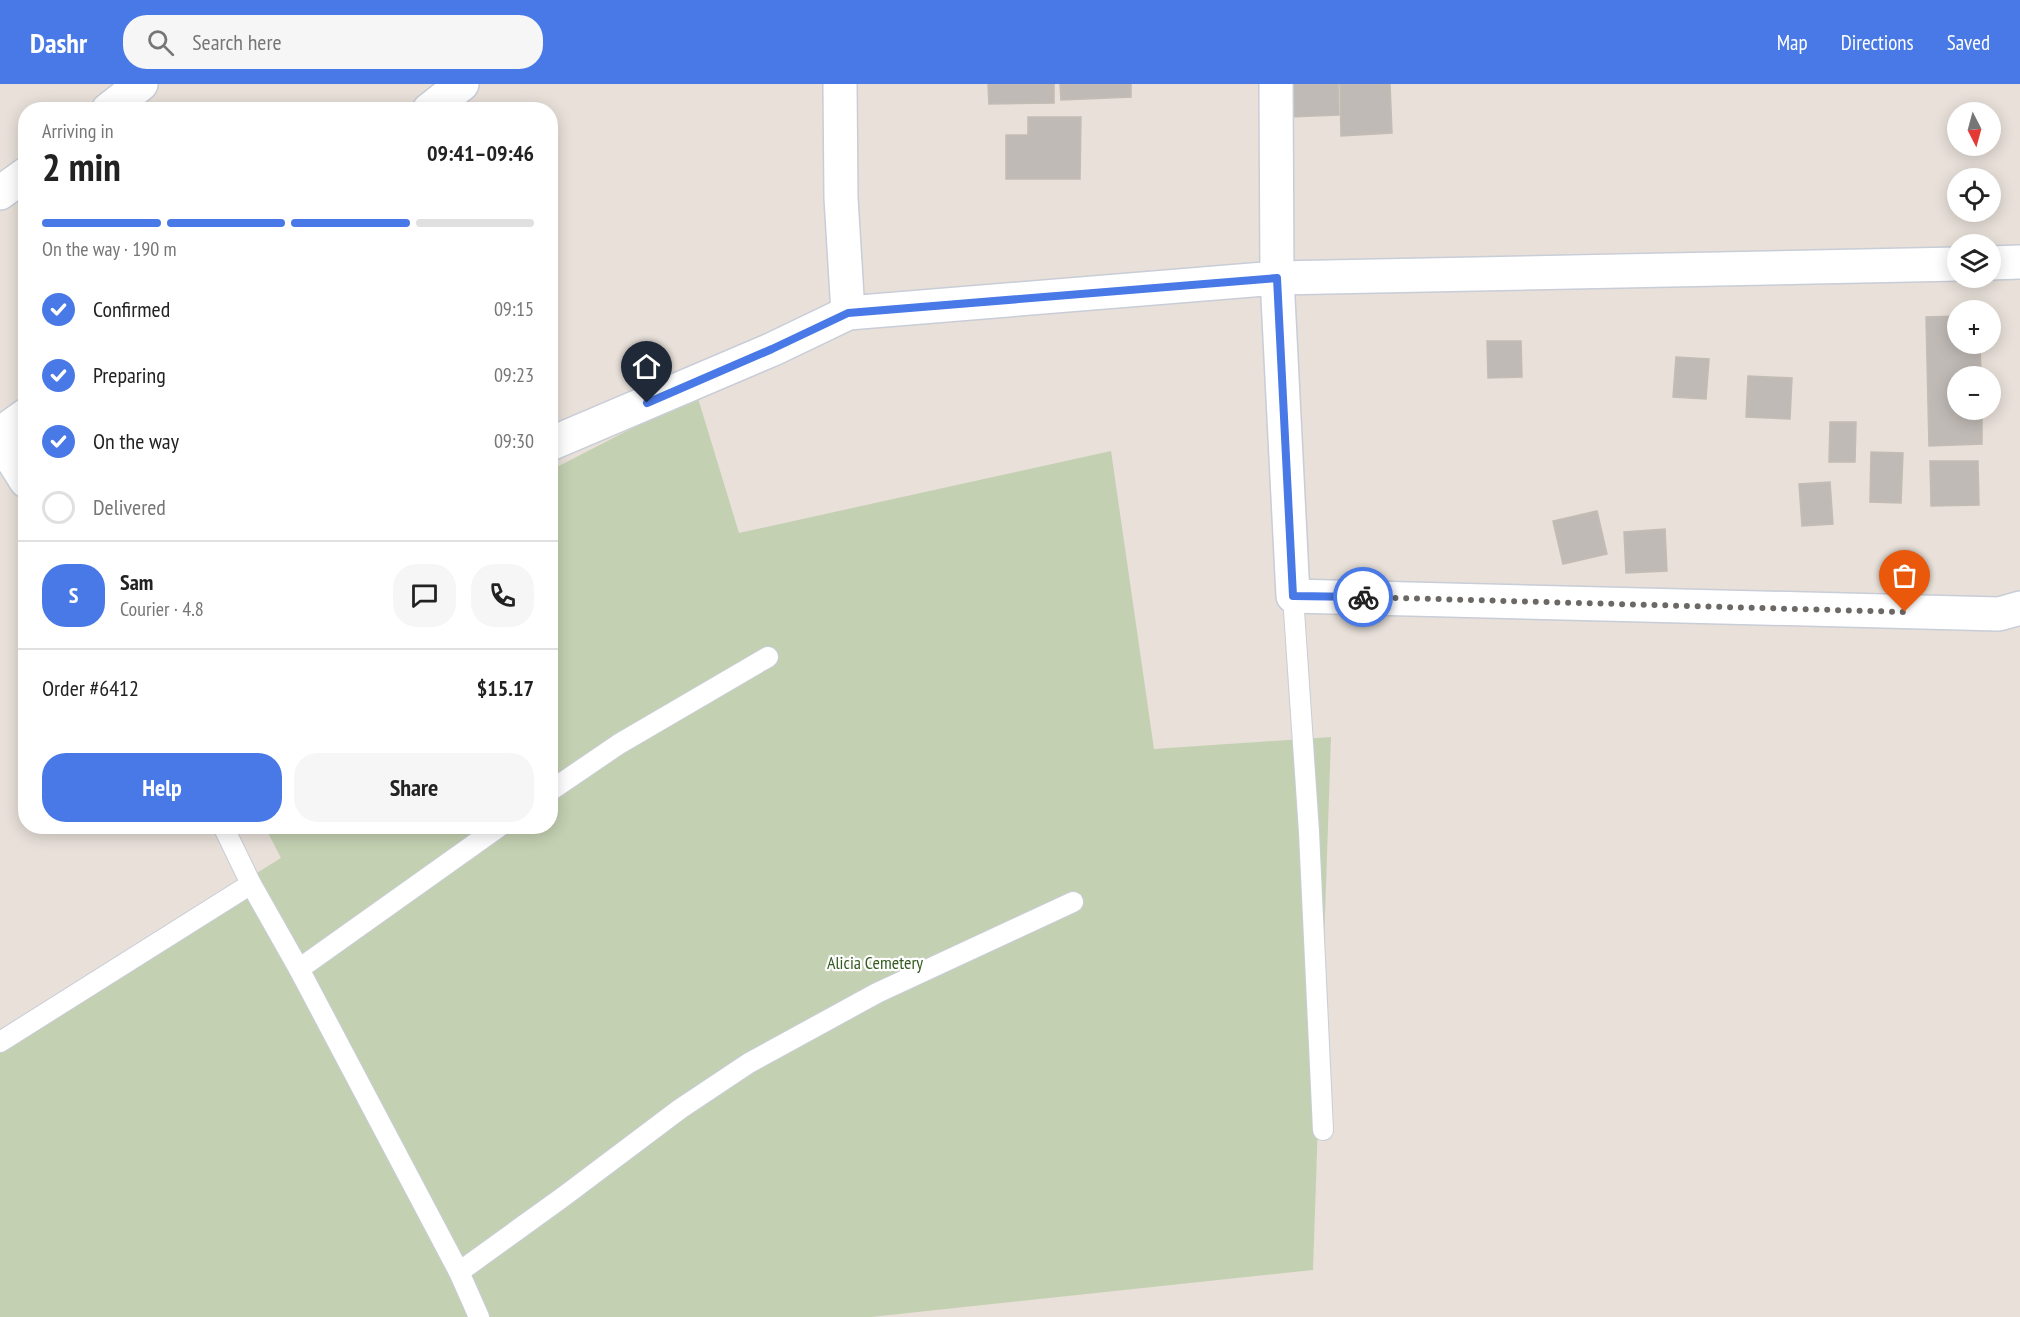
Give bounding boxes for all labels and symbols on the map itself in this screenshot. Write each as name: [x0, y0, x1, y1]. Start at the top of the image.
north arrow: [1947, 102, 2001, 156]
pin: [621, 341, 672, 403]
pin: [1879, 550, 1930, 612]
courier: [1333, 567, 1393, 627]
park label: Alicia Cemetery: [827, 951, 923, 974]

